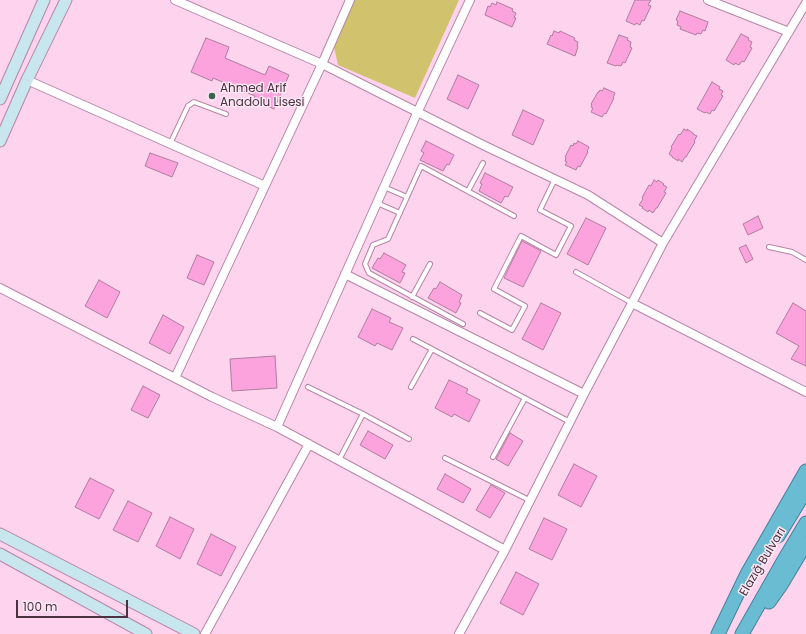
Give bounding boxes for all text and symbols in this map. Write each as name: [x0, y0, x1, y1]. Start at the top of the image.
place label: Ahmed Arif Anadolu Lisesi: [220, 82, 305, 110]
marker: Ahmed Arif Anadolu Lisesi: [207, 91, 217, 101]
street label: Elazığ Bulvarı: [737, 525, 789, 599]
scale bar: [18, 592, 130, 618]
text: 100 m: [23, 598, 57, 615]

